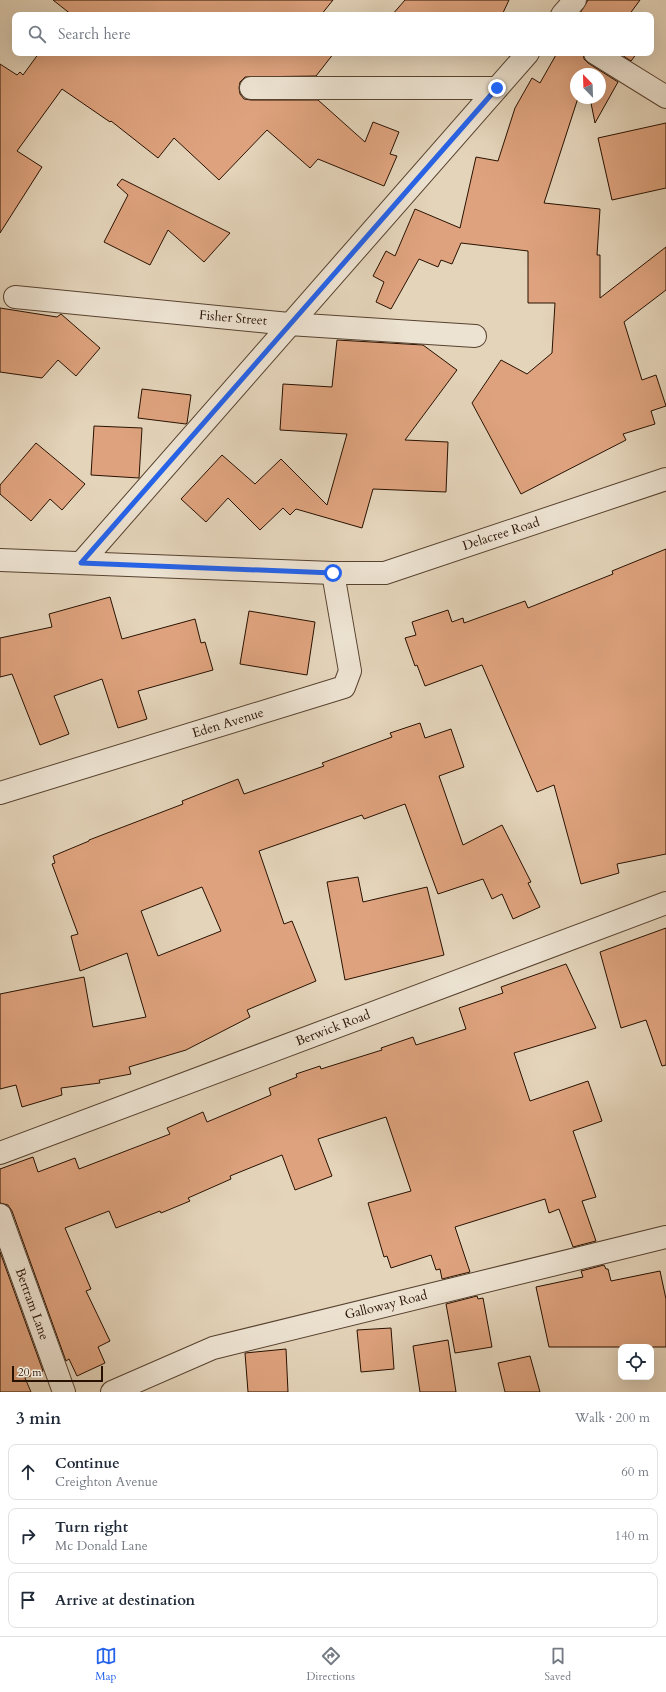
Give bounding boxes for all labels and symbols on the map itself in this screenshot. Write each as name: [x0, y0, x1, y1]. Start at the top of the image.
north arrow: [570, 68, 606, 104]
route end: [488, 79, 506, 97]
street label: Fisher Street: [198, 306, 268, 330]
street label: Delacree Road: [460, 513, 542, 555]
route start: [324, 564, 342, 582]
street label: Eden Avenue: [190, 704, 266, 742]
street label: Berwick Road: [293, 1006, 373, 1050]
street label: Bertram Lane: [11, 1266, 53, 1342]
street label: Galloway Road: [343, 1286, 429, 1324]
scale bar: [12, 1364, 103, 1383]

